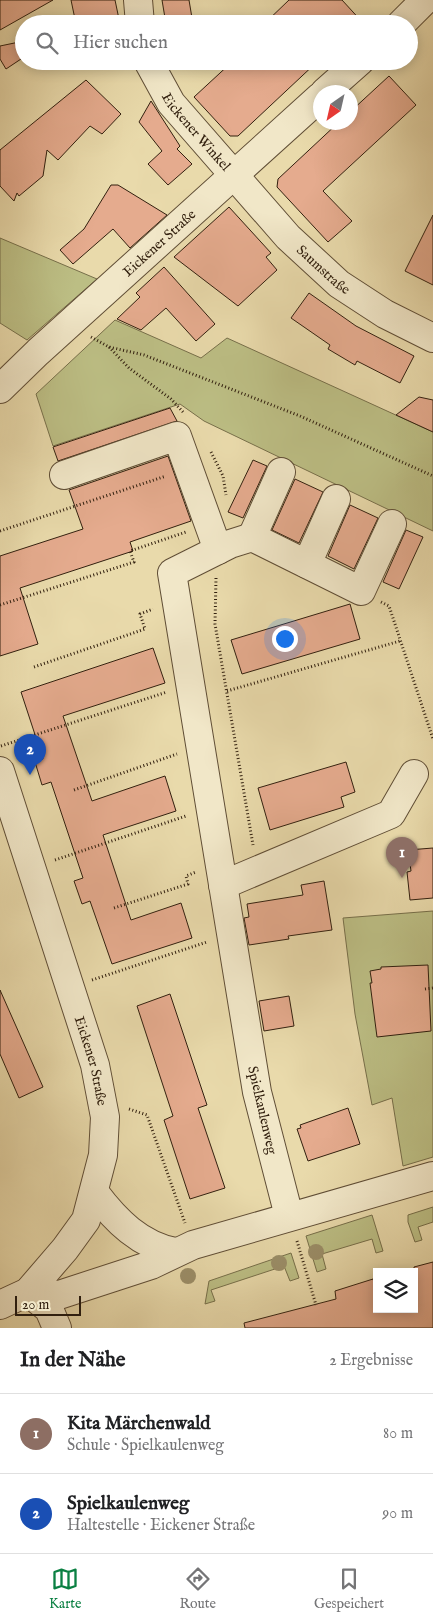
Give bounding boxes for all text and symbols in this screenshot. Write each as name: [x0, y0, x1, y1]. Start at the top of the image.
search box: [15, 15, 418, 70]
icon: search: [33, 29, 61, 57]
text: Hier suchen: [73, 31, 168, 55]
north arrow: [313, 85, 358, 130]
street label: Eickener Winkel: [157, 90, 234, 175]
street label: Eickener Straße: [119, 205, 200, 281]
street label: Saumstraße: [292, 241, 354, 299]
your location: [272, 626, 298, 652]
pin: 2: [14, 734, 46, 775]
pin: 1: [386, 837, 418, 878]
street label: Eickener Straße: [70, 1014, 111, 1108]
street label: Spielkaulenweg: [243, 1064, 281, 1157]
map controls: [373, 1268, 418, 1313]
button: layers: [373, 1268, 418, 1313]
scale bar: [15, 1293, 81, 1316]
text: 20 m: [22, 1296, 49, 1314]
text: In der Nähe: [20, 1347, 126, 1374]
text: 2 Ergebnisse: [329, 1351, 413, 1371]
text: Kita Märchenwald: [67, 1412, 210, 1436]
text: 1: [33, 1424, 39, 1444]
text: 80 m: [383, 1424, 413, 1444]
text: Schule · Spielkaulenweg: [67, 1436, 224, 1456]
text: Spielkaulenweg: [67, 1492, 189, 1516]
text: 2: [32, 1504, 40, 1524]
text: 90 m: [382, 1504, 413, 1524]
text: Haltestelle · Eickener Straße: [67, 1516, 255, 1536]
tab: Karte: [49, 1565, 82, 1613]
tab: Route: [179, 1565, 216, 1613]
tab: Gespeichert: [314, 1565, 384, 1613]

